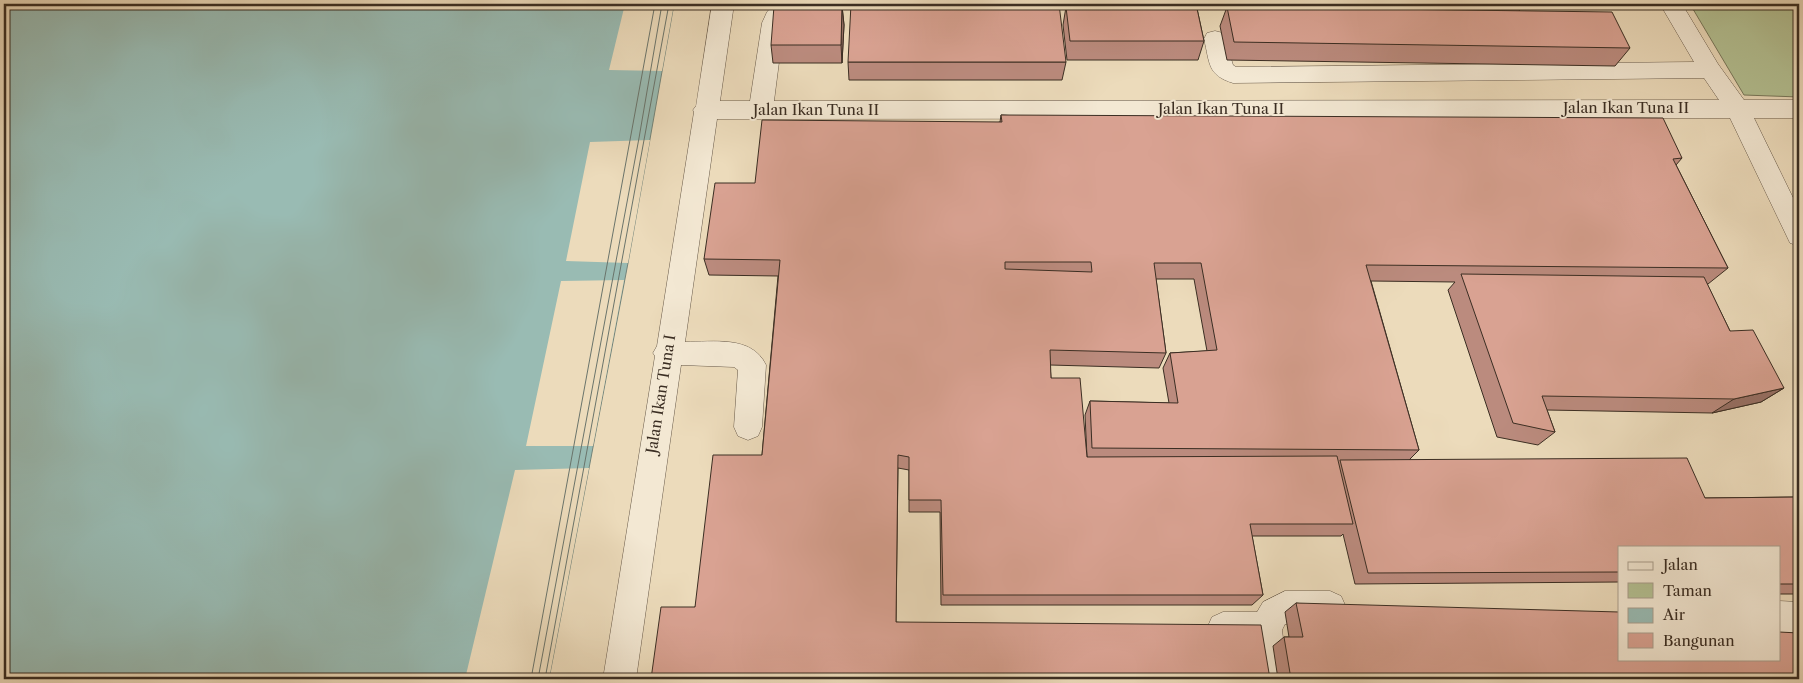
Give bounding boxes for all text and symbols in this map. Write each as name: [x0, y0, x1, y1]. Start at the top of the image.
street label: Jalan Ikan Tuna II: [1561, 98, 1689, 117]
street label: Jalan Ikan Tuna II: [1156, 99, 1284, 118]
street label: Jalan Ikan Tuna II: [751, 100, 879, 119]
street label: Jalan Ikan Tuna I: [641, 333, 679, 457]
legend: [1618, 546, 1780, 660]
text: Jalan: [1661, 555, 1698, 574]
text: Taman: [1663, 581, 1713, 600]
text: Air: [1662, 605, 1686, 624]
text: Bangunan: [1663, 631, 1735, 650]

